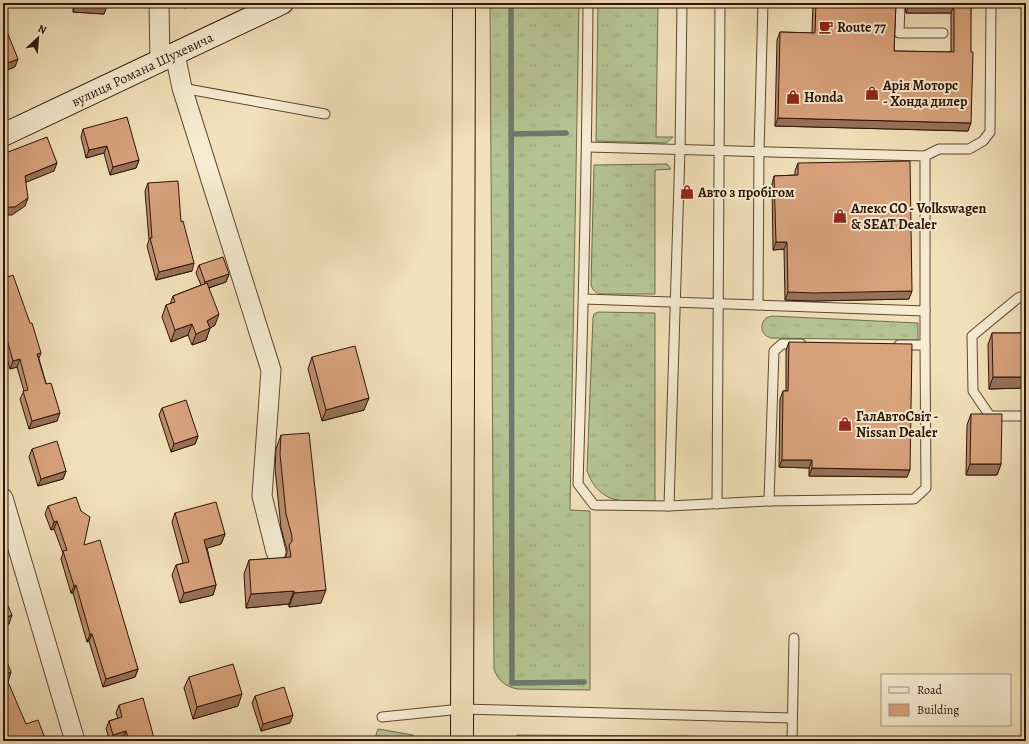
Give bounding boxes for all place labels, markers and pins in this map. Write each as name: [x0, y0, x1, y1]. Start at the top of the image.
place label: Route 77: [837, 18, 886, 37]
cafe icon: Route 77: [818, 19, 834, 35]
place label: Арія Моторс - Хонда дилер: [882, 76, 968, 111]
shop icon: Арія Моторс - Хонда дилер: [864, 85, 880, 101]
place label: Honda: [804, 88, 844, 107]
shop icon: Honda: [785, 89, 801, 105]
place label: Авто з пробігом: [697, 183, 795, 202]
shop icon: Авто з пробігом: [679, 184, 695, 200]
place label: Алекс CO - Volkswagen & SEAT Dealer: [850, 199, 987, 234]
shop icon: Алекс CO - Volkswagen & SEAT Dealer: [832, 208, 848, 224]
place label: ГалАвтоСвіт - Nissan Dealer: [856, 407, 938, 442]
shop icon: ГалАвтоСвіт - Nissan Dealer: [837, 416, 853, 432]

